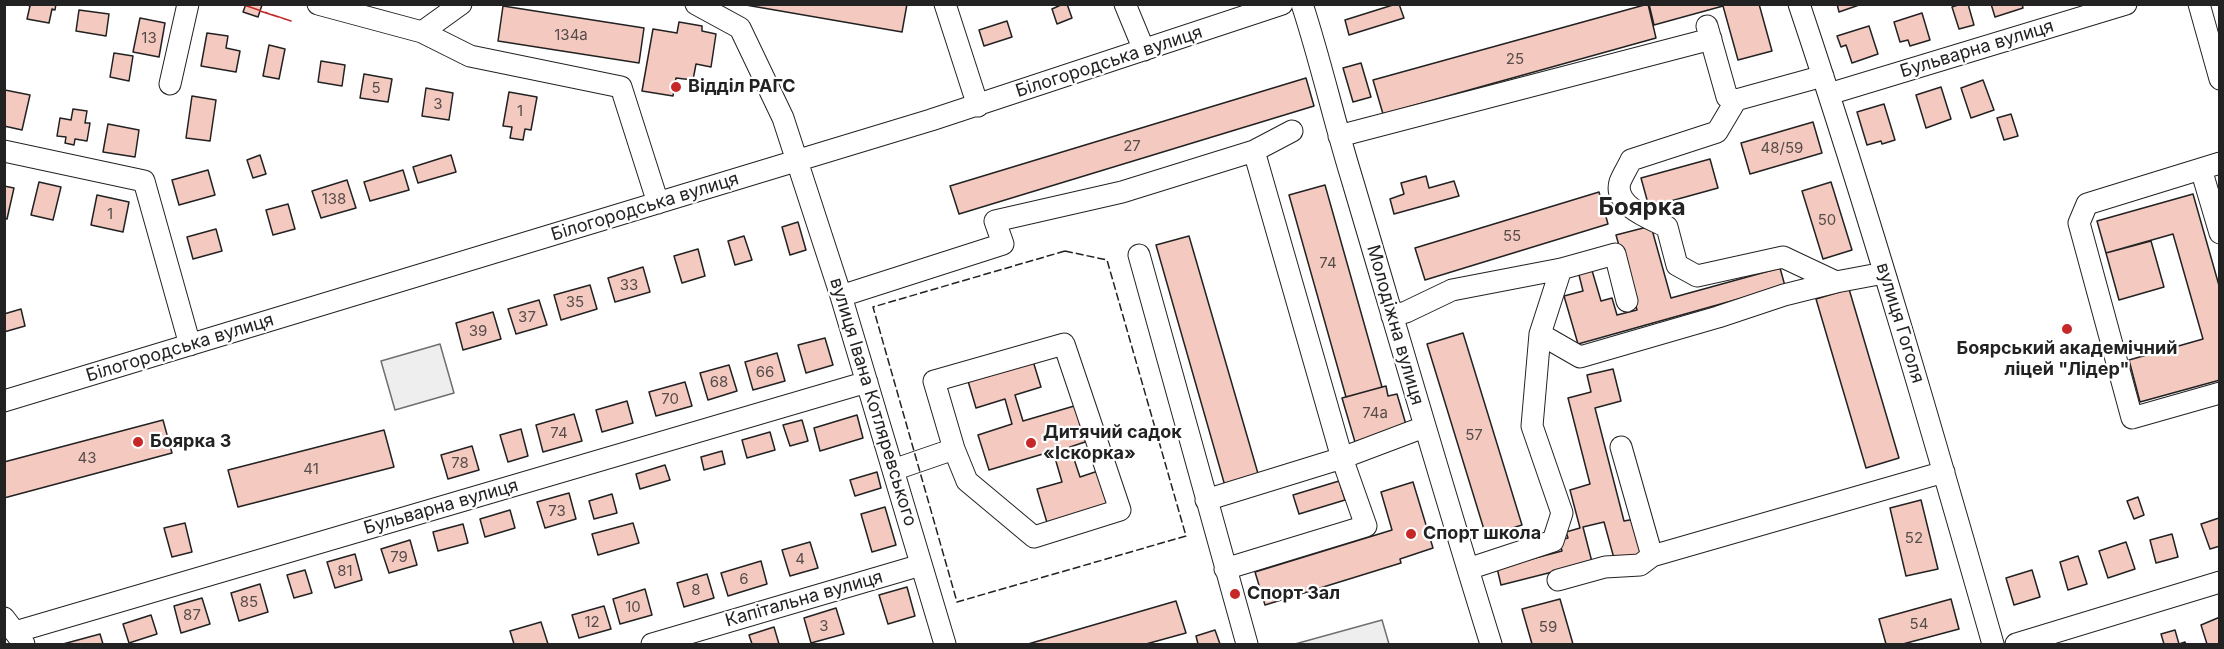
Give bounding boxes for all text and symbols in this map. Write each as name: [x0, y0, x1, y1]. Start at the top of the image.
street label: Бульварна вулиця: [1898, 15, 2056, 83]
street label: Білогородська вулиця: [1013, 22, 1205, 102]
house number: 134а: [554, 26, 588, 44]
house number: 13: [141, 29, 157, 47]
house number: 25: [1506, 50, 1524, 68]
place label: Відділ РАГС: [688, 76, 796, 98]
house number: 5: [371, 79, 381, 97]
marker: Відділ РАГС: [669, 80, 683, 94]
house number: 3: [433, 95, 443, 113]
house number: 1: [517, 102, 523, 120]
house number: 27: [1123, 137, 1141, 155]
house number: 48/59: [1761, 139, 1803, 157]
street label: Білогородська вулиця: [549, 168, 741, 246]
house number: 138: [322, 190, 346, 208]
district label: Боярка: [1598, 194, 1686, 222]
house number: 1: [107, 205, 113, 223]
house number: 50: [1818, 211, 1836, 229]
house number: 55: [1503, 227, 1521, 245]
street label: Молодіжна вулиця: [1362, 243, 1428, 407]
house number: 74: [1319, 254, 1337, 272]
street label: вулиця Гоголя: [1871, 260, 1929, 386]
street label: вулиця Івана Котляревського: [825, 275, 921, 529]
house number: 33: [620, 276, 638, 294]
house number: 35: [566, 293, 584, 311]
house number: 37: [518, 308, 536, 326]
street label: Білогородська вулиця: [84, 309, 276, 387]
house number: 39: [469, 322, 487, 340]
marker: Боярський академічний ліцей "Лідер": [2060, 322, 2074, 336]
place label: Боярський академічний ліцей "Лідер": [1957, 338, 2177, 380]
house number: 66: [756, 363, 774, 381]
house number: 68: [710, 373, 728, 391]
house number: 70: [661, 390, 679, 408]
house number: 74а: [1362, 404, 1388, 422]
place label: Дитячий садок «Іскорка»: [1043, 422, 1182, 464]
house number: 74: [550, 424, 568, 442]
house number: 57: [1465, 426, 1483, 444]
place label: Боярка 3: [150, 431, 231, 453]
marker: Боярка 3: [131, 435, 145, 449]
marker: Дитячий садок «Іскорка»: [1024, 436, 1038, 450]
house number: 43: [78, 449, 96, 467]
house number: 78: [451, 454, 469, 472]
house number: 41: [303, 460, 319, 478]
street label: Бульварна вулиця: [361, 475, 521, 539]
house number: 73: [548, 502, 566, 520]
place label: Спорт школа: [1423, 523, 1541, 545]
marker: Спорт школа: [1404, 527, 1418, 541]
house number: 52: [1905, 529, 1923, 547]
house number: 79: [390, 548, 408, 566]
house number: 4: [795, 550, 805, 568]
house number: 81: [337, 562, 353, 580]
street label: Капітальна вулиця: [723, 566, 885, 632]
house number: 6: [739, 570, 749, 588]
house number: 8: [691, 581, 701, 599]
place label: Спорт Зал: [1247, 583, 1340, 605]
marker: Спорт Зал: [1228, 587, 1242, 601]
house number: 85: [240, 593, 258, 611]
house number: 10: [625, 598, 641, 616]
house number: 87: [183, 606, 201, 624]
house number: 12: [584, 613, 600, 631]
house number: 54: [1910, 615, 1928, 633]
house number: 3: [819, 617, 829, 635]
house number: 59: [1539, 618, 1557, 636]

